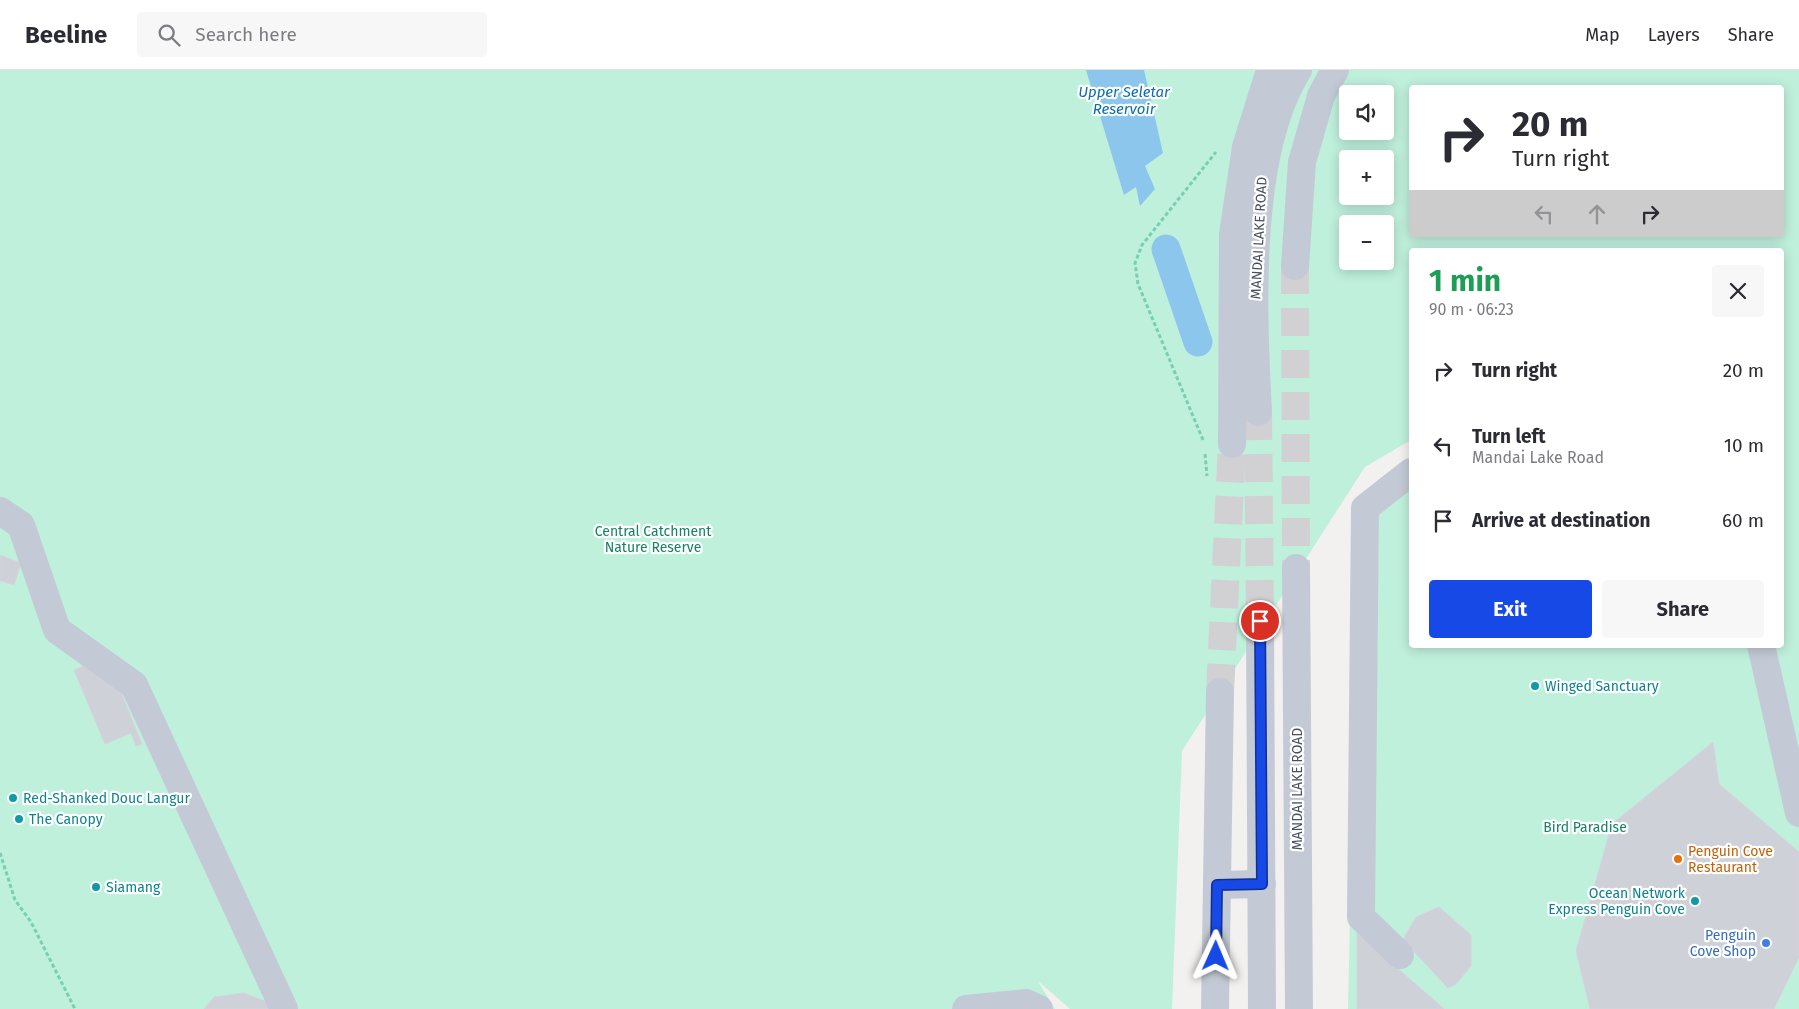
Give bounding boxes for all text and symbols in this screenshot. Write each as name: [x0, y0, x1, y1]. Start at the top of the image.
search box: [137, 12, 487, 57]
text: Beeline: [25, 21, 107, 49]
icon: search: [155, 21, 183, 49]
text: Search here: [195, 23, 297, 46]
text: Map: [1585, 24, 1620, 46]
text: Layers: [1648, 24, 1700, 46]
text: Share: [1728, 24, 1774, 46]
water label: Upper Seletar Reservoir: [1078, 83, 1171, 118]
map controls: [1339, 85, 1394, 270]
button: sound: [1339, 85, 1394, 140]
text: 20 m: [1512, 103, 1588, 145]
icon: right: [1429, 105, 1494, 170]
text: Turn right: [1512, 145, 1609, 172]
button: +: [1339, 150, 1394, 205]
street label: MANDAI LAKE ROAD: [1247, 176, 1271, 300]
icon: left: [1530, 200, 1558, 228]
icon: ahead: [1583, 200, 1611, 228]
icon: right: [1636, 200, 1664, 228]
button: −: [1339, 215, 1394, 270]
text: 1 min: [1429, 263, 1501, 299]
button: close: [1712, 265, 1764, 317]
text: 90 m · 06:23: [1429, 300, 1514, 319]
icon: right: [1429, 357, 1457, 385]
text: Turn right: [1472, 359, 1557, 382]
text: 20 m: [1723, 359, 1764, 382]
text: Turn left: [1472, 425, 1546, 448]
icon: left: [1429, 432, 1457, 460]
text: 10 m: [1724, 434, 1764, 457]
text: Mandai Lake Road: [1472, 448, 1604, 467]
icon: arrive: [1429, 507, 1457, 535]
text: Arrive at destination: [1472, 509, 1651, 532]
text: 60 m: [1722, 509, 1764, 532]
park label: Central Catchment Nature Reserve: [595, 523, 712, 556]
button: Exit: [1429, 580, 1592, 638]
button: Share: [1602, 580, 1764, 638]
pin: [1239, 600, 1281, 642]
icon: arrive: [1246, 607, 1274, 635]
place label: Winged Sanctuary: [1545, 678, 1659, 695]
marker: Winged Sanctuary: [1529, 680, 1541, 692]
street label: MANDAI LAKE ROAD: [1289, 728, 1306, 850]
place label: Red-Shanked Douc Langur: [23, 790, 190, 807]
marker: Red-Shanked Douc Langur: [7, 792, 19, 804]
place label: The Canopy: [29, 811, 103, 828]
marker: The Canopy: [13, 813, 25, 825]
park label: Bird Paradise: [1543, 819, 1627, 836]
place label: Penguin Cove Restaurant: [1688, 843, 1773, 876]
marker: Penguin Cove Restaurant: [1672, 853, 1684, 865]
place label: Siamang: [106, 879, 161, 896]
marker: Siamang: [90, 881, 102, 893]
place label: Ocean Network Express Penguin Cove: [1548, 885, 1686, 918]
marker: Ocean Network Express Penguin Cove: [1689, 895, 1701, 907]
place label: Penguin Cove Shop: [1690, 927, 1756, 960]
position arrow: [1189, 929, 1241, 981]
marker: Penguin Cove Shop: [1760, 937, 1772, 949]

